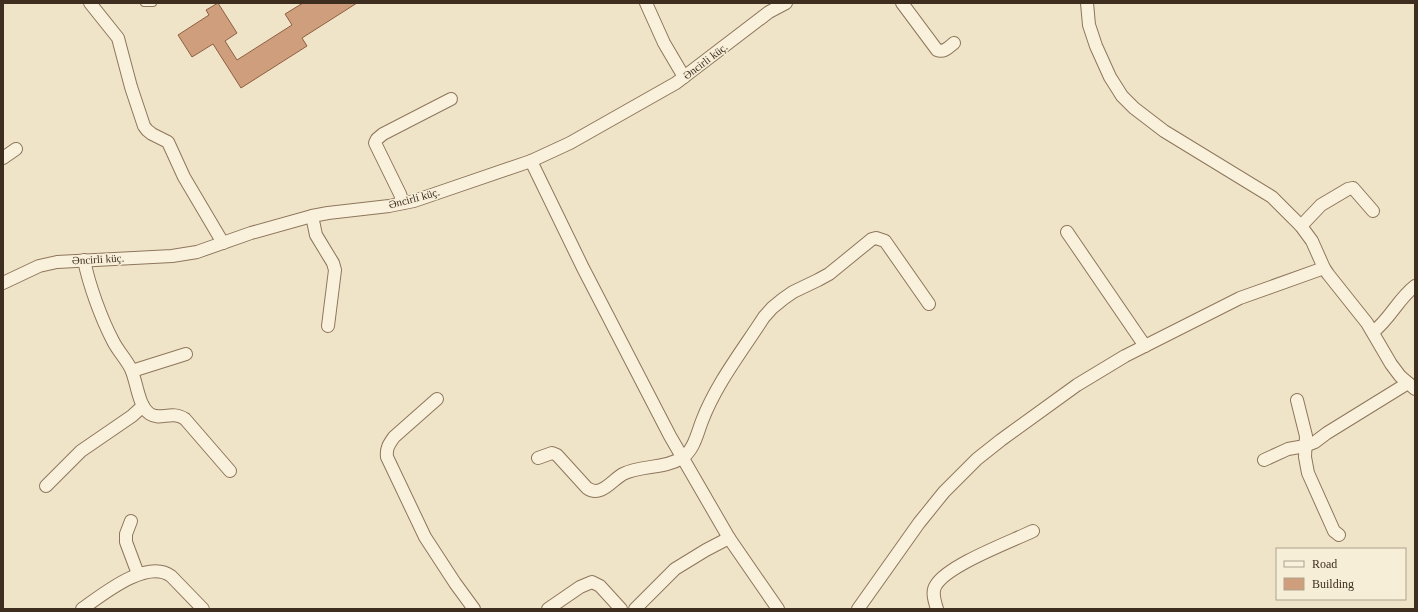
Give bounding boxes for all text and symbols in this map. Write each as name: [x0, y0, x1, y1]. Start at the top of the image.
street label: Əncirli küç.: [680, 40, 730, 82]
street label: Əncirli küç.: [387, 185, 441, 211]
street label: Əncirli küç.: [71, 252, 125, 266]
legend: [1276, 548, 1406, 600]
text: Road: [1312, 557, 1337, 571]
text: Building: [1312, 577, 1354, 591]

